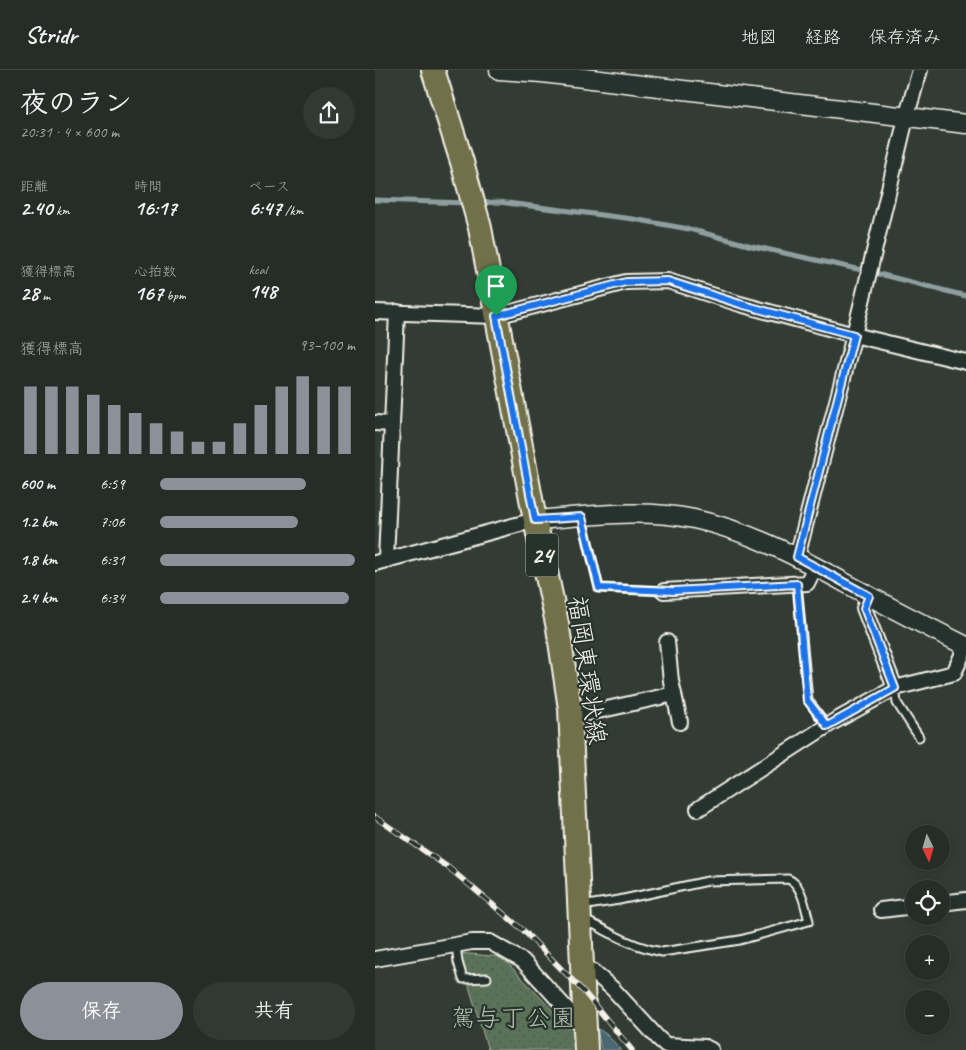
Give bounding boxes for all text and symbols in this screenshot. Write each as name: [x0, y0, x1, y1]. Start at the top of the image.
text: Stridr: [25, 20, 77, 50]
text: 地図: [741, 26, 777, 48]
text: 経路: [805, 26, 841, 48]
text: 保存済み: [869, 26, 941, 48]
text: 夜のラン: [20, 85, 132, 120]
button: share: [303, 87, 355, 139]
text: 20:31 · 4 × 600 m: [20, 122, 119, 142]
text: 距離: [20, 178, 48, 195]
text: 時間: [134, 178, 162, 195]
text: ペース: [249, 178, 290, 195]
text: 2.40: [20, 195, 53, 221]
text: 16:17: [134, 195, 177, 221]
text: 6:47: [249, 195, 282, 221]
text: km: [53, 202, 70, 219]
text: /km: [282, 202, 303, 219]
text: kcal: [249, 261, 267, 278]
text: 獲得標高: [20, 263, 76, 280]
text: 心拍数: [134, 263, 176, 280]
pin: [475, 265, 517, 316]
icon: arrive: [482, 272, 510, 300]
text: 148: [249, 278, 277, 304]
text: 28: [20, 280, 39, 306]
text: 167: [134, 280, 163, 306]
text: m: [39, 287, 50, 304]
text: bpm: [163, 287, 186, 304]
text: 93–100 m: [299, 335, 355, 355]
text: 獲得標高: [20, 339, 84, 359]
text: 600 m: [20, 474, 55, 494]
text: 6:59: [100, 474, 125, 494]
text: 1.2 km: [20, 512, 57, 532]
text: 7:06: [100, 512, 125, 532]
road number: 24: [526, 534, 558, 576]
text: 1.8 km: [20, 550, 57, 570]
text: 6:31: [100, 550, 125, 570]
text: 2.4 km: [20, 588, 57, 608]
text: 6:34: [100, 588, 125, 608]
street label: 福岡東環状線: [561, 594, 613, 747]
north arrow: [905, 825, 950, 870]
map controls: [905, 825, 950, 1035]
button: locate: [905, 880, 950, 925]
button: +: [905, 935, 950, 980]
button: 保存: [20, 982, 183, 1040]
button: 共有: [193, 982, 355, 1040]
button: −: [905, 990, 950, 1035]
park label: 駕与丁公園: [450, 1002, 576, 1034]

